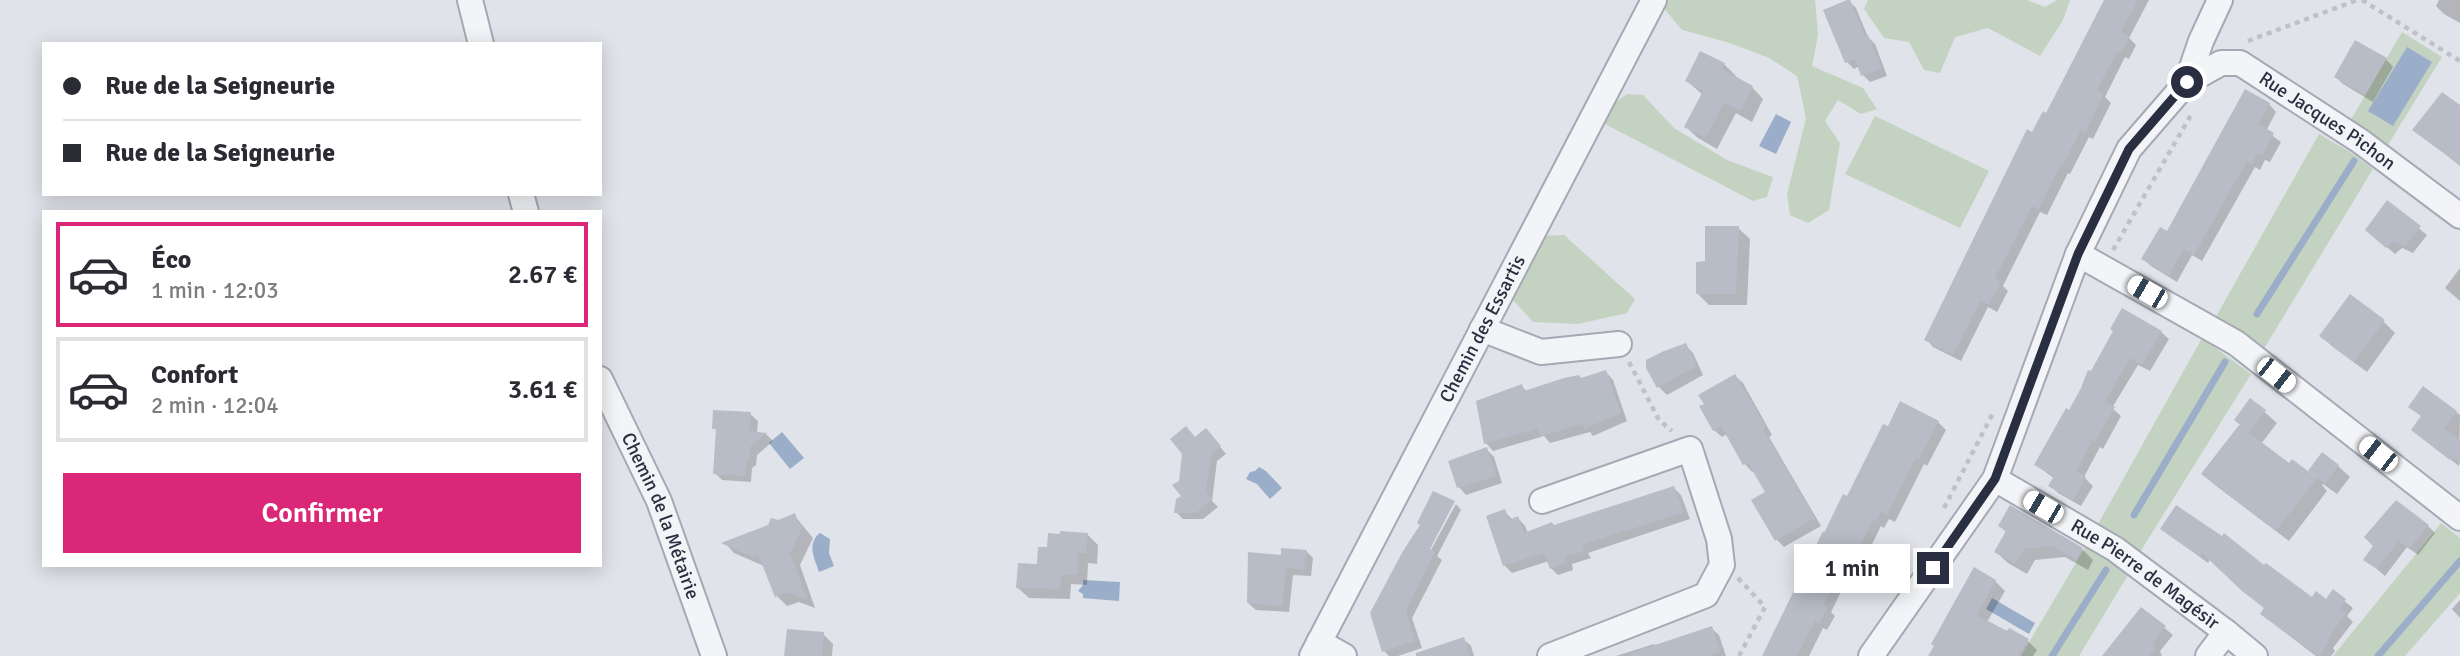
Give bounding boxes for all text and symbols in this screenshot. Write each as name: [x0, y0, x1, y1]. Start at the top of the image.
route start: [2171, 66, 2203, 98]
street label: Rue Jacques Pichon: [2254, 67, 2400, 175]
text: Rue de la Seigneurie: [105, 70, 335, 102]
text: Rue de la Seigneurie: [105, 137, 335, 169]
icon: car: [67, 243, 130, 306]
text: Éco: [151, 244, 191, 276]
street label: Chemin des Essartis: [1434, 251, 1531, 407]
text: 2.67 €: [508, 259, 577, 291]
car: [2124, 272, 2171, 312]
text: 1 min · 12:03: [151, 276, 279, 305]
car: [2253, 354, 2300, 396]
icon: car: [67, 358, 130, 421]
text: Confort: [151, 359, 238, 391]
text: 3.61 €: [508, 374, 577, 406]
text: 2 min · 12:04: [151, 391, 279, 420]
street label: Chemin de la Métairie: [616, 429, 705, 602]
car: [2355, 433, 2402, 475]
button: Confirmer: [63, 473, 581, 553]
car: [2020, 487, 2067, 527]
street label: Rue Pierre de Magésir: [2066, 514, 2224, 635]
callout: 1 min: [1793, 544, 1909, 592]
route end: [1917, 552, 1949, 584]
text: 1 min: [1824, 554, 1880, 583]

